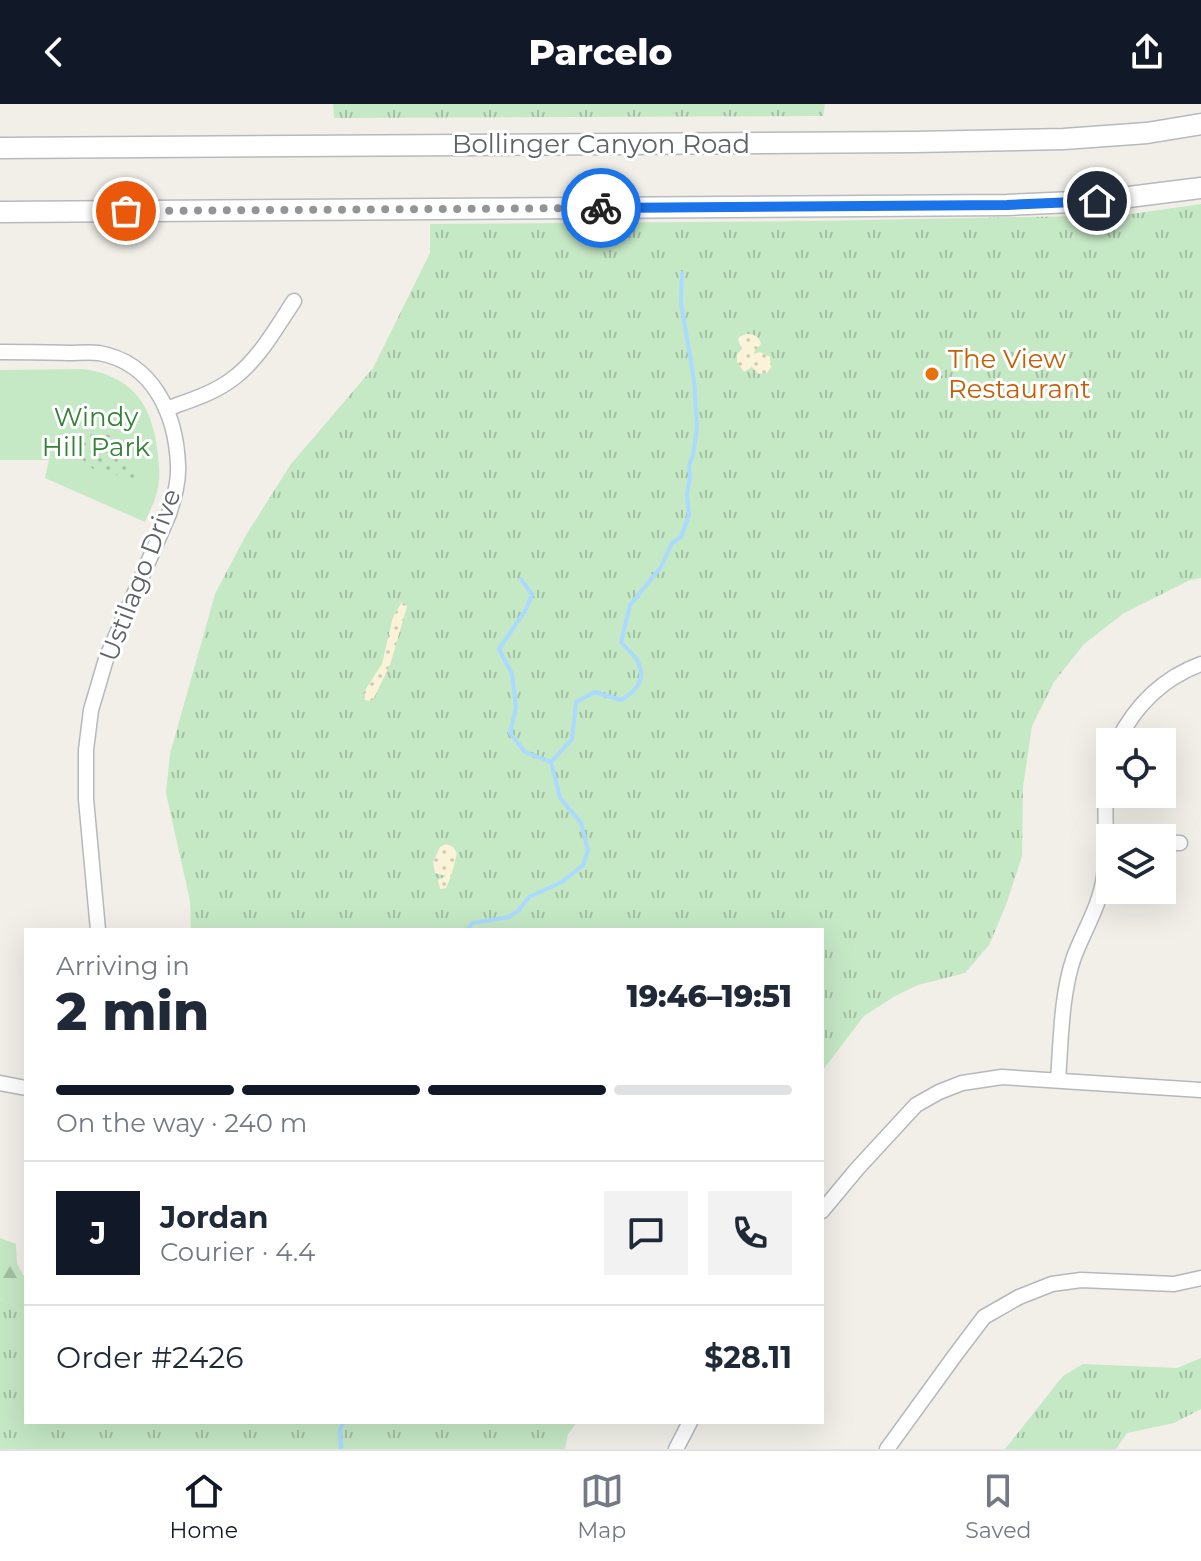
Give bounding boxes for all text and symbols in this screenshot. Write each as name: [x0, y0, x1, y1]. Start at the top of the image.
icon: back: [32, 30, 76, 74]
text: Parcelo: [528, 30, 673, 74]
icon: share: [1125, 30, 1169, 74]
street label: Bollinger Canyon Road: [452, 128, 750, 160]
pin: [1063, 167, 1131, 235]
courier: [561, 168, 641, 248]
pin: [92, 177, 160, 245]
icon: home: [1075, 179, 1119, 223]
icon: bike: [579, 186, 623, 230]
icon: bag: [104, 189, 148, 233]
place label: The View Restaurant: [948, 343, 1091, 405]
marker: The View Restaurant: [923, 365, 941, 383]
park label: Windy Hill Park: [42, 401, 151, 463]
street label: Ustilago Drive: [92, 484, 188, 666]
map controls: [1096, 728, 1176, 904]
button: locate: [1096, 728, 1176, 808]
button: layers: [1096, 824, 1176, 904]
text: Arriving in: [56, 950, 190, 982]
text: 19:46–19:51: [626, 978, 792, 1015]
text: 2 min: [56, 980, 209, 1043]
text: On the way · 240 m: [56, 1107, 307, 1139]
button: chat: [604, 1191, 688, 1275]
button: phone: [708, 1191, 792, 1275]
text: Jordan: [160, 1199, 269, 1236]
text: J: [90, 1215, 106, 1252]
text: Courier · 4.4: [160, 1236, 315, 1268]
text: Order #2426: [56, 1339, 243, 1376]
text: $28.11: [704, 1339, 792, 1376]
tab: Home: [170, 1469, 238, 1544]
tab: Map: [577, 1469, 626, 1544]
tab: Saved: [965, 1469, 1031, 1544]

